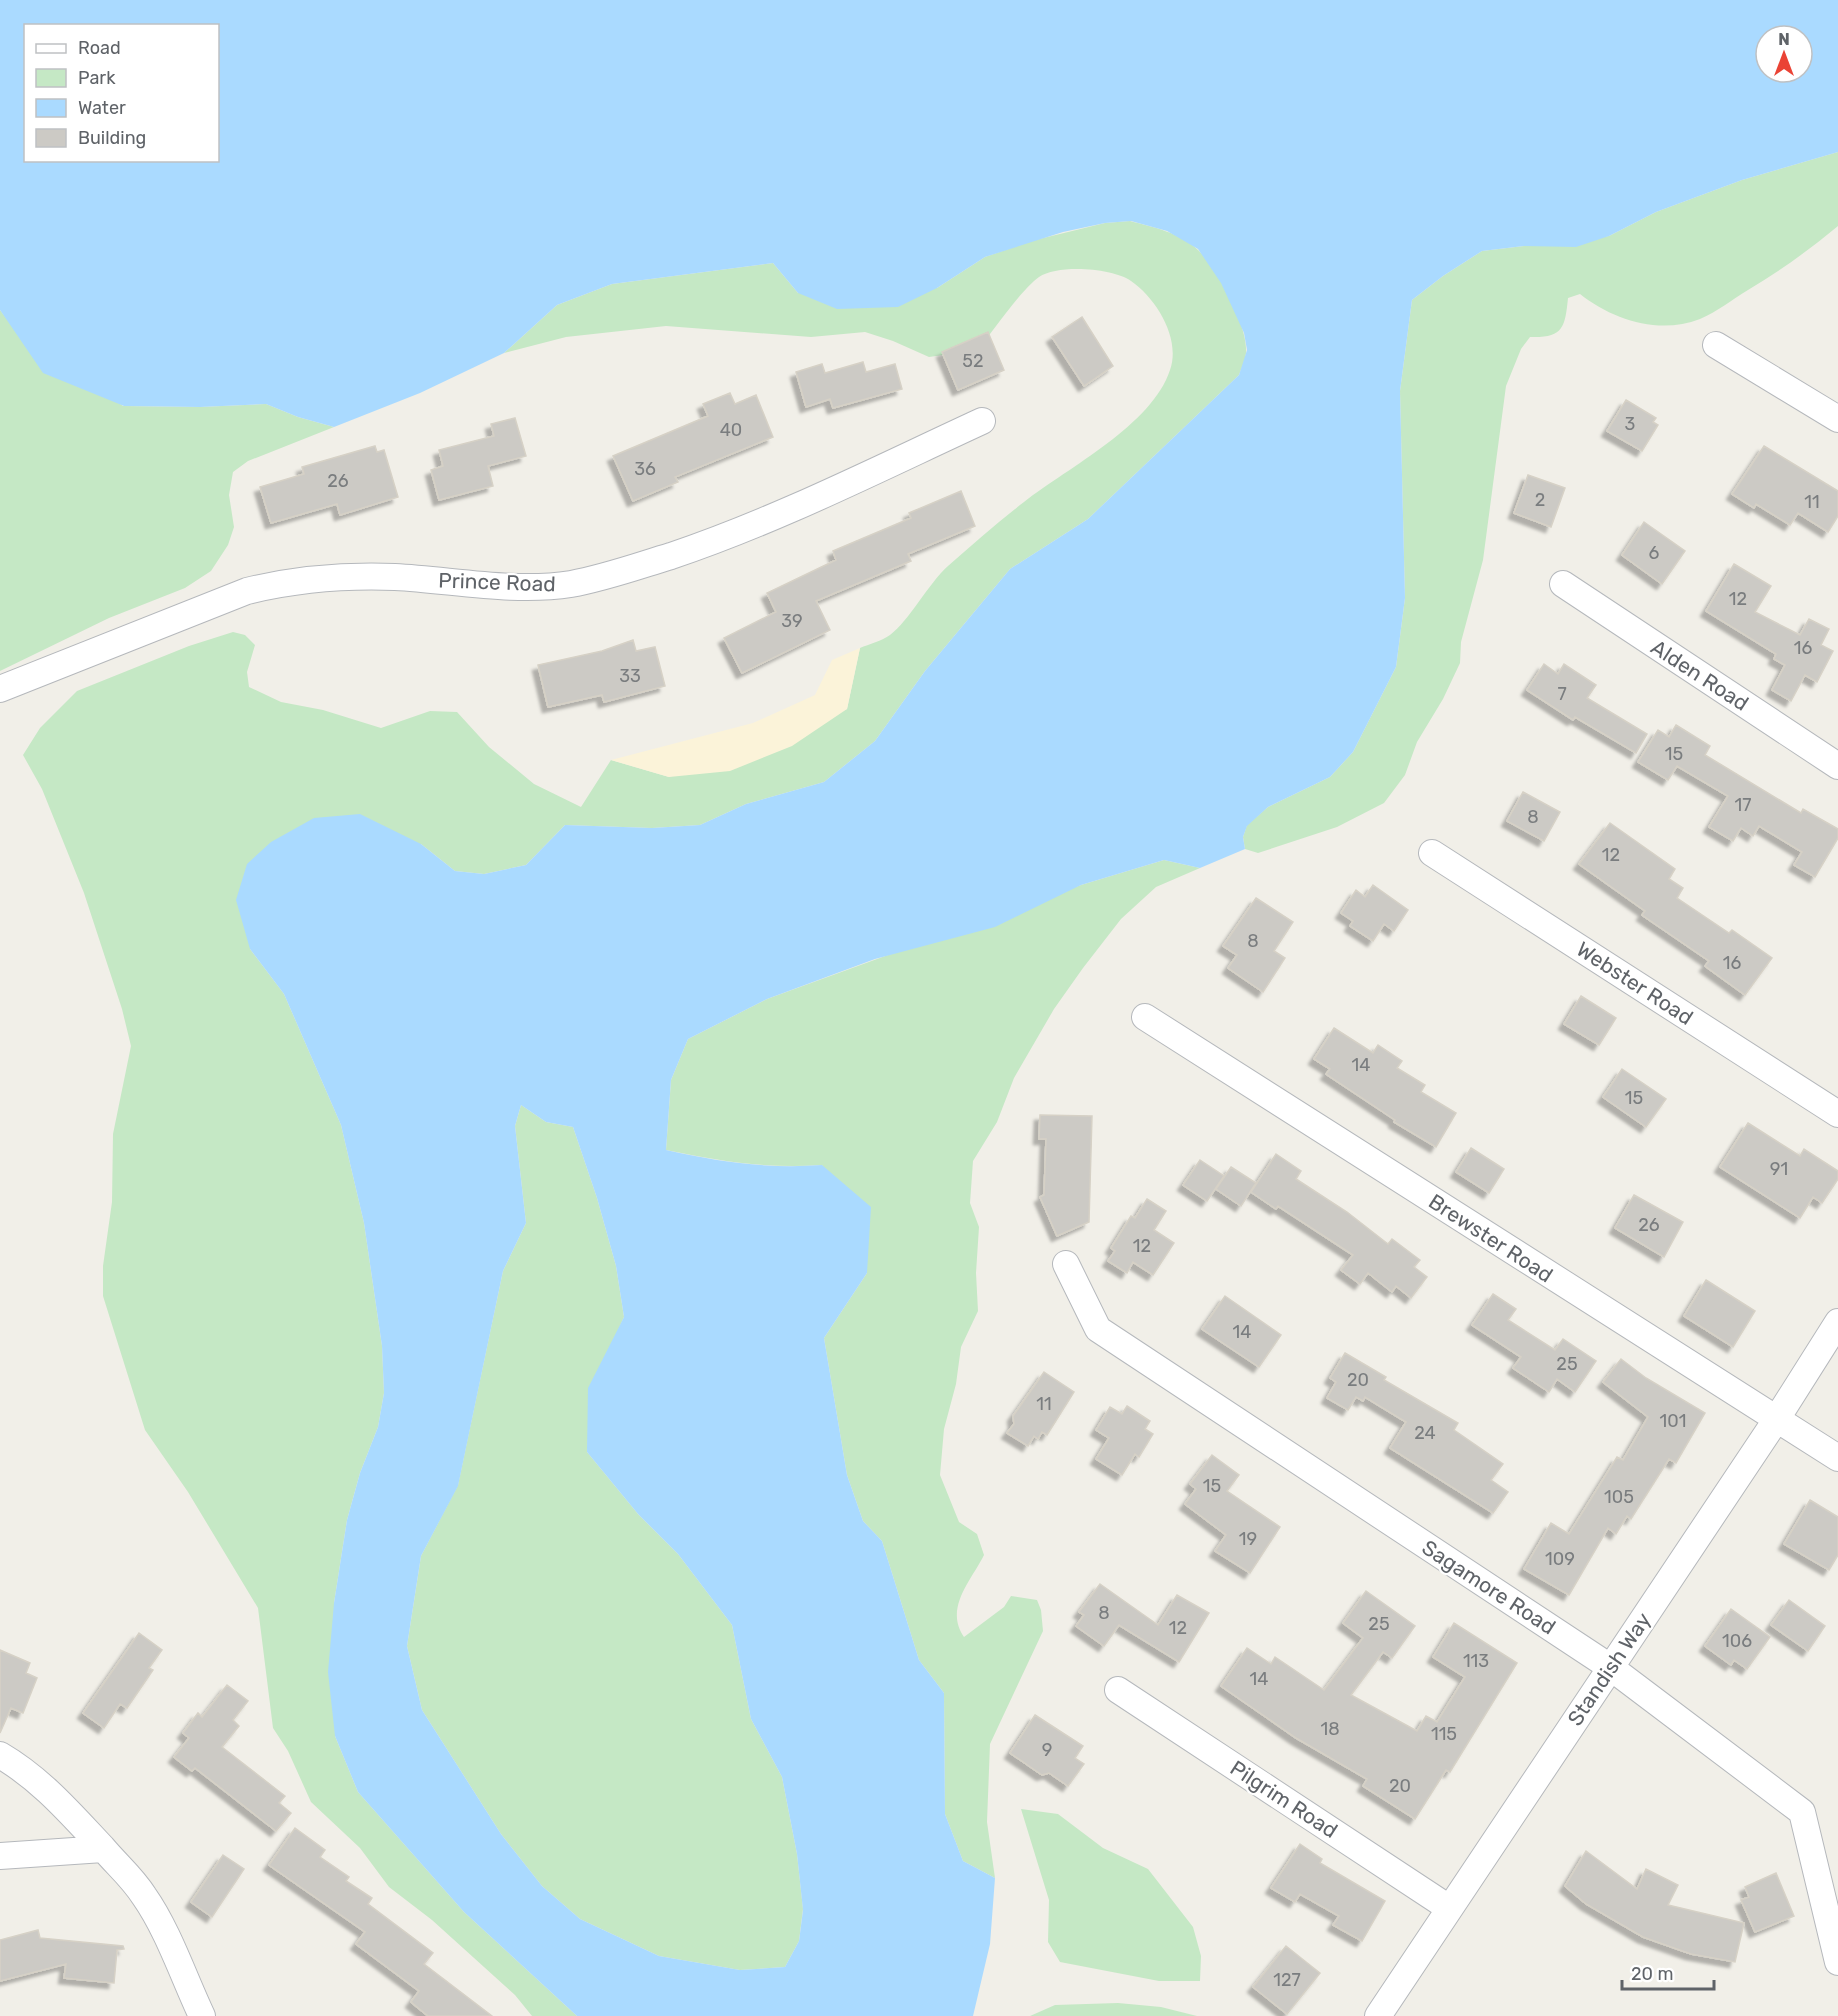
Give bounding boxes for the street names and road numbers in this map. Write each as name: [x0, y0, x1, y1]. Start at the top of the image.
street label: Prince Road: [438, 567, 556, 597]
street label: Alden Road: [1647, 634, 1753, 716]
street label: Webster Road: [1572, 936, 1698, 1030]
street label: Brewster Road: [1424, 1189, 1558, 1287]
street label: Sagamore Road: [1418, 1535, 1560, 1639]
street label: Standish Way: [1562, 1607, 1656, 1730]
street label: Pilgrim Road: [1226, 1755, 1342, 1843]

